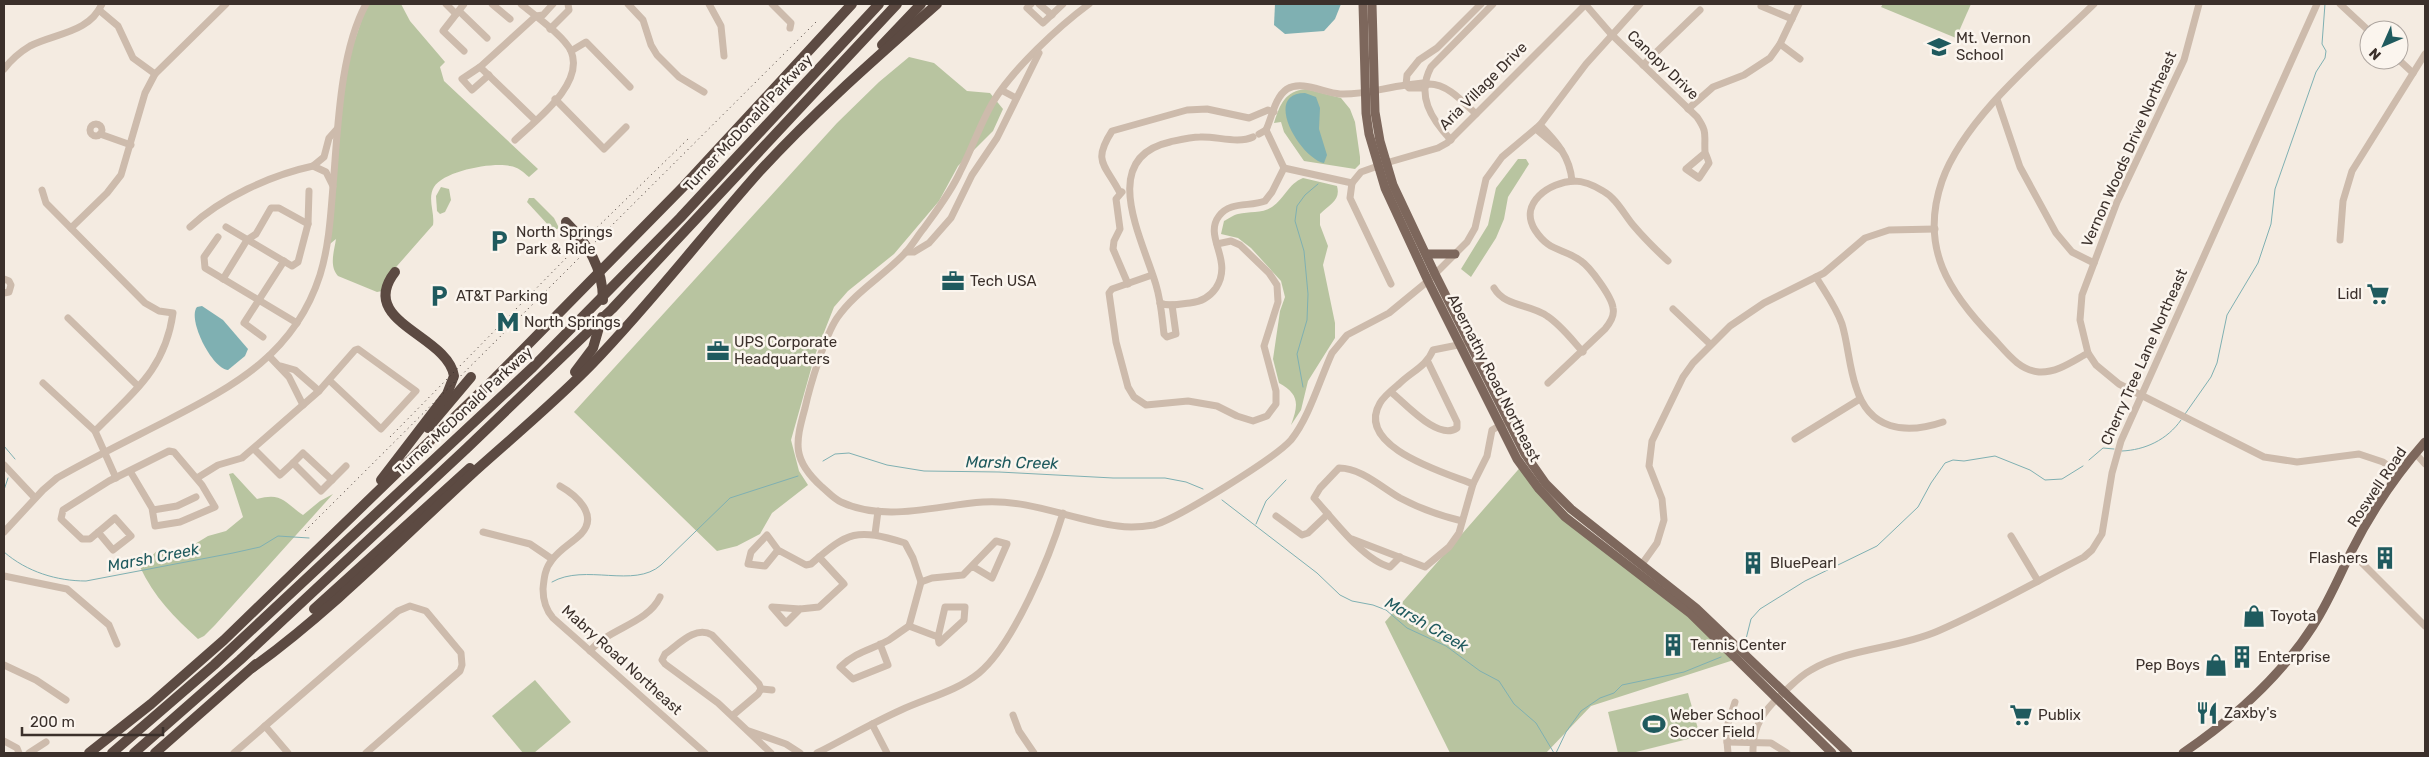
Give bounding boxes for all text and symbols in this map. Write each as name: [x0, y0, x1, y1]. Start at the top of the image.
north arrow: [2359, 20, 2409, 70]
street label: Canopy Drive: [1624, 26, 1702, 104]
place label: Mt. Vernon School: [1956, 29, 2031, 64]
school or university icon: Mt. Vernon School: [1926, 34, 1952, 60]
street label: Aria Village Drive: [1435, 38, 1531, 134]
text: N: [2366, 44, 2385, 63]
street label: Vernon Woods Drive Northeast: [2078, 48, 2180, 250]
street label: Turner McDonald Parkway: [680, 51, 816, 195]
place label: North Springs Park & Ride: [516, 223, 613, 258]
parking icon: North Springs Park & Ride: [486, 228, 512, 254]
street label: Cherry Tree Lane Northeast: [2097, 266, 2191, 448]
office icon: Tech USA: [940, 268, 966, 294]
place label: Tech USA: [970, 272, 1036, 290]
supermarket icon: Lidl: [2365, 281, 2391, 307]
parking icon: AT&T Parking: [426, 283, 452, 309]
place label: Lidl: [2337, 285, 2362, 303]
place label: AT&T Parking: [456, 287, 548, 305]
street label: Abernathy Road Northeast: [1444, 291, 1544, 465]
metro station icon: North Springs: [495, 309, 521, 335]
place label: North Springs: [524, 313, 621, 331]
place label: UPS Corporate Headquarters: [734, 333, 837, 368]
office icon: UPS Corporate Headquarters: [705, 338, 731, 364]
street label: Turner McDonald Parkway: [392, 343, 536, 479]
street label: Roswell Road: [2344, 444, 2410, 530]
water label: Marsh Creek: [965, 452, 1059, 473]
water label: Marsh Creek: [106, 539, 201, 576]
building icon: Flashers: [2372, 545, 2398, 571]
place label: Flashers: [2309, 549, 2368, 567]
building icon: BluePearl: [1740, 550, 1766, 576]
place label: BluePearl: [1770, 554, 1837, 572]
water label: Marsh Creek: [1382, 593, 1472, 656]
street label: Mabry Road Northeast: [558, 601, 686, 719]
shop icon: Toyota: [2241, 603, 2267, 629]
place label: Toyota: [2270, 607, 2316, 625]
building icon: Tennis Center: [1660, 632, 1686, 658]
place label: Tennis Center: [1690, 636, 1786, 654]
building icon: Enterprise: [2229, 644, 2255, 670]
place label: Enterprise: [2258, 648, 2330, 666]
shop icon: Pep Boys: [2203, 652, 2229, 678]
place label: Pep Boys: [2135, 656, 2200, 674]
restaurant icon: Zaxby's: [2194, 700, 2220, 726]
supermarket icon: Publix: [2008, 702, 2034, 728]
scale bar: [22, 704, 164, 736]
place label: Zaxby's: [2224, 704, 2277, 722]
place label: Weber School Soccer Field: [1670, 706, 1764, 741]
place label: Publix: [2038, 706, 2081, 724]
sports icon: Weber School Soccer Field: [1641, 711, 1667, 737]
text: 200 m: [30, 713, 75, 731]

